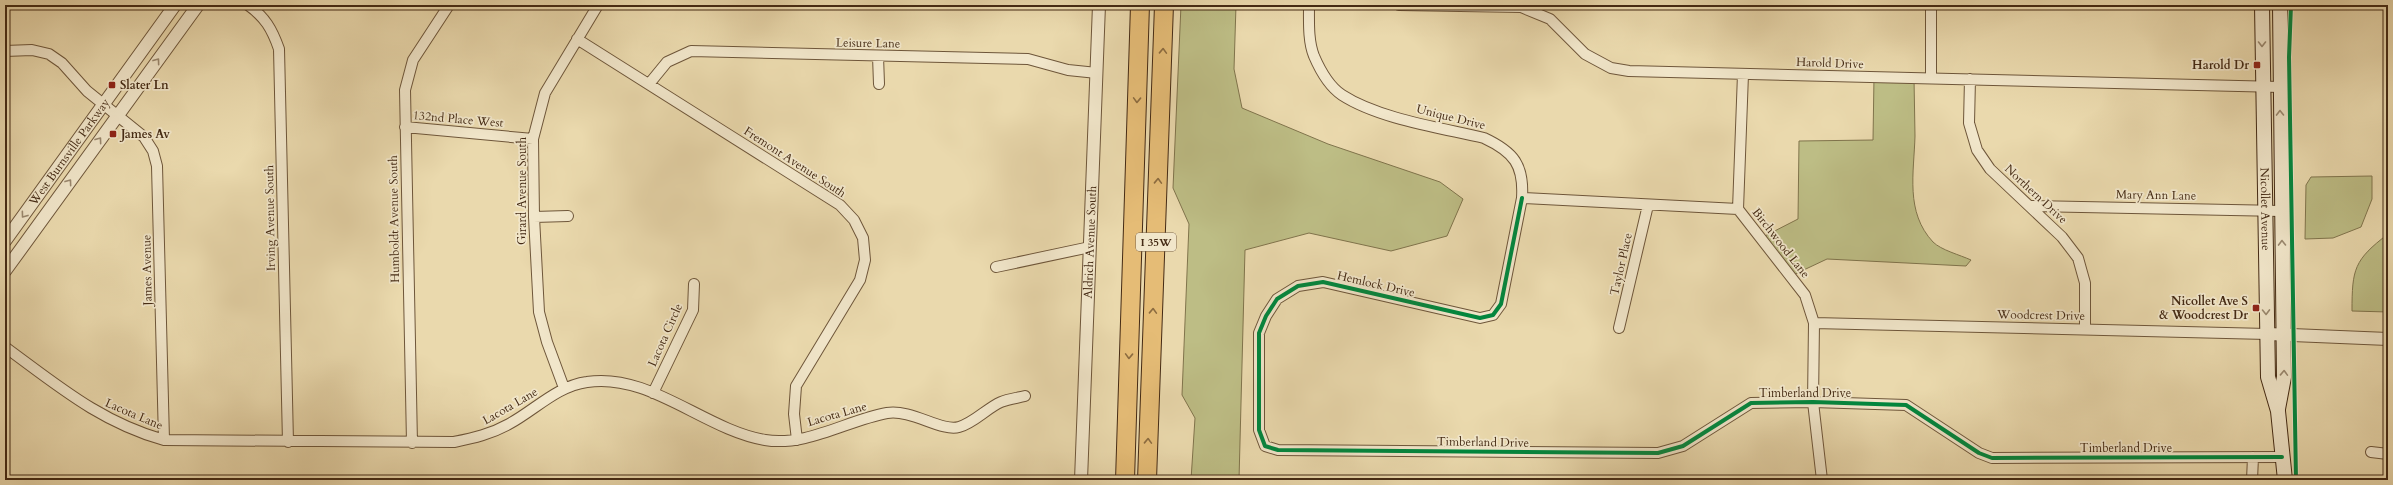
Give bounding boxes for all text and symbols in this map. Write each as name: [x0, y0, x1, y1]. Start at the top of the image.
street label: Leisure Lane: [836, 34, 900, 52]
one-way arrow: [2258, 41, 2266, 47]
one-way arrow: [1158, 48, 1167, 54]
street label: Harold Drive: [1796, 54, 1864, 72]
place label: Harold Dr: [2192, 57, 2249, 73]
one-way arrow: [152, 58, 160, 65]
marker: Harold Dr: [2252, 60, 2262, 70]
place label: Slater Ln: [120, 77, 169, 93]
marker: Slater Ln: [107, 80, 117, 90]
street label: West Burnsville Parkway: [25, 94, 114, 209]
one-way arrow: [1133, 97, 1141, 103]
street label: Unique Drive: [1415, 101, 1487, 133]
street label: 132nd Place West: [412, 107, 504, 131]
one-way arrow: [2276, 110, 2284, 116]
street label: Fremont Avenue South: [741, 123, 849, 201]
place label: James Av: [119, 126, 170, 142]
marker: James Av: [108, 129, 118, 139]
one-way arrow: [95, 137, 102, 144]
street label: Girard Avenue South: [514, 137, 530, 245]
street label: Humboldt Avenue South: [385, 155, 403, 283]
street label: Northern Drive: [2001, 161, 2071, 227]
street label: Irving Avenue South: [261, 164, 279, 271]
street label: Nicollet Avenue: [2257, 167, 2274, 251]
one-way arrow: [1154, 178, 1162, 184]
one-way arrow: [64, 180, 71, 187]
street label: Aldrich Avenue South: [1080, 185, 1100, 299]
street label: Mary Ann Lane: [2116, 186, 2196, 204]
street label: Birchwood Lane: [1749, 205, 1813, 281]
one-way arrow: [21, 211, 29, 218]
street label: Taylor Place: [1606, 231, 1636, 297]
road number: I 35W: [1136, 233, 1176, 251]
street label: James Avenue: [138, 234, 156, 308]
one-way arrow: [2278, 240, 2286, 246]
street label: Hemlock Drive: [1336, 267, 1416, 301]
place label: Nicollet Ave S & Woodcrest Dr: [2159, 293, 2248, 323]
street label: Lacota Circle: [644, 301, 686, 369]
marker: Nicollet Ave S & Woodcrest Dr: [2251, 303, 2261, 313]
street label: Woodcrest Drive: [1996, 306, 2085, 324]
one-way arrow: [1149, 308, 1157, 314]
one-way arrow: [2262, 309, 2270, 315]
one-way arrow: [1124, 353, 1133, 359]
one-way arrow: [2279, 370, 2288, 376]
street label: Lacota Lane: [479, 384, 541, 428]
street label: Timberland Drive: [1759, 385, 1851, 401]
street label: Lacota Lane: [103, 395, 165, 433]
street label: Lacota Lane: [805, 398, 869, 430]
street label: Timberland Drive: [1437, 433, 1529, 451]
one-way arrow: [1144, 438, 1153, 444]
street label: Timberland Drive: [2080, 440, 2172, 456]

